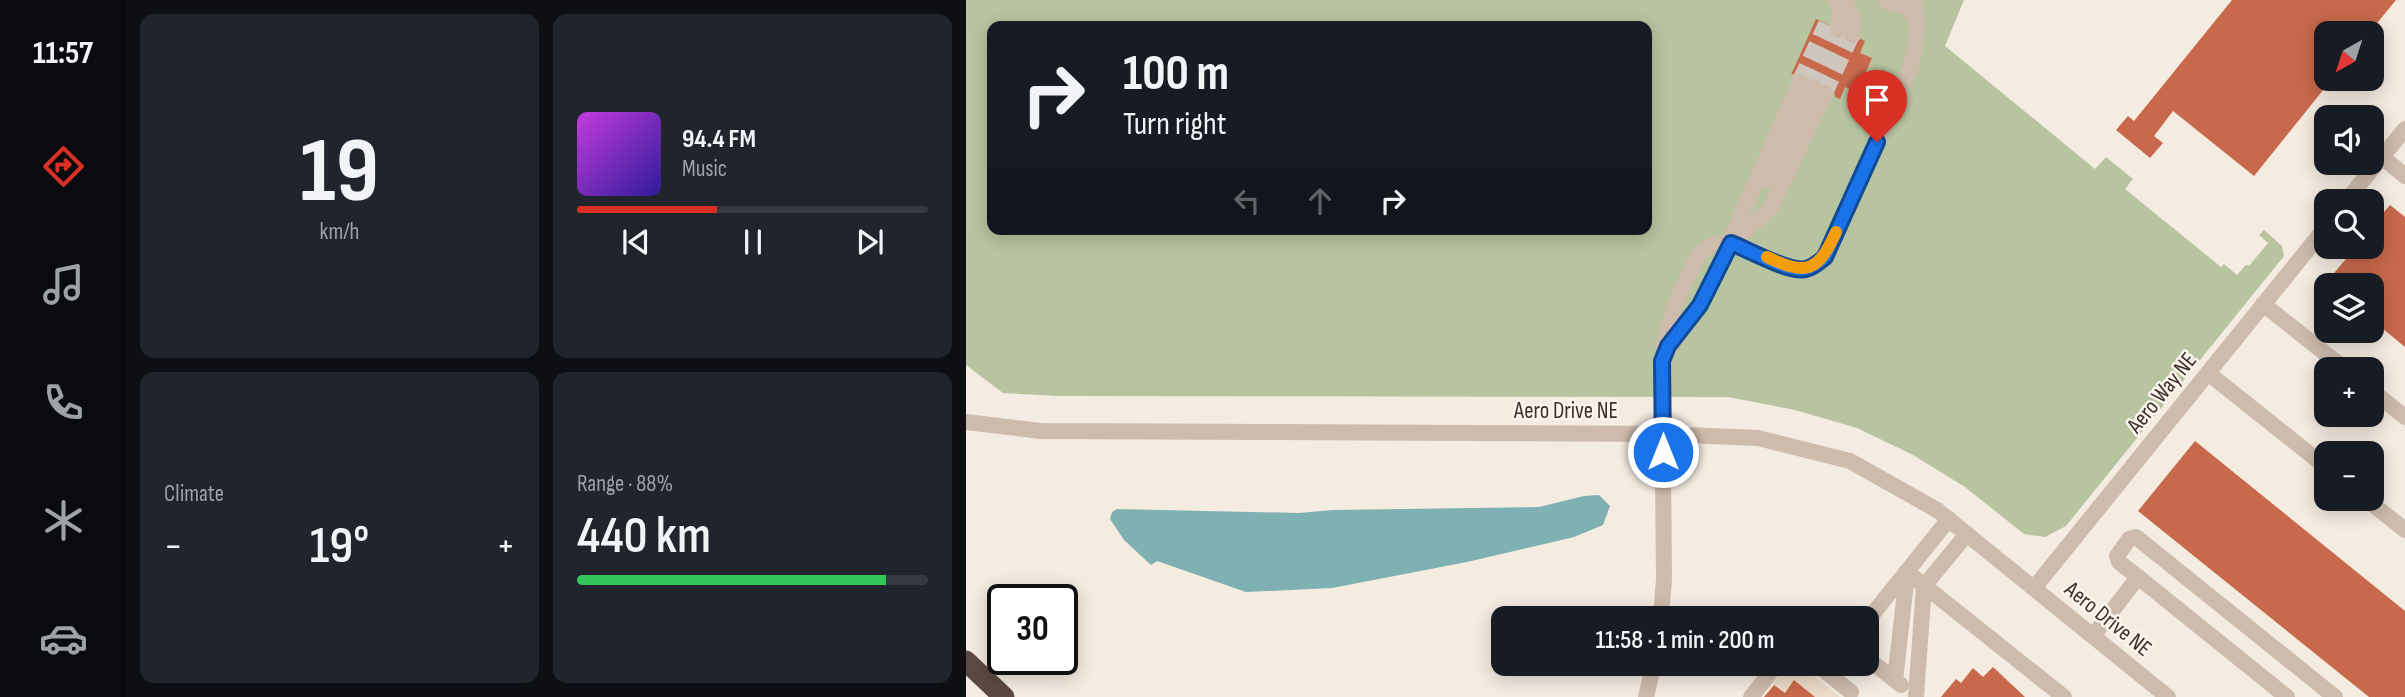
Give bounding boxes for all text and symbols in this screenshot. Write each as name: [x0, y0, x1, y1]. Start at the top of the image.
north arrow: [2314, 21, 2384, 91]
map controls: [2314, 21, 2384, 511]
text: 11:57: [33, 34, 93, 73]
text: 100 m: [1123, 45, 1229, 104]
icon: right: [1008, 49, 1099, 140]
pin: [1847, 70, 1907, 142]
icon: arrive: [1858, 81, 1896, 119]
text: Turn right: [1123, 105, 1227, 144]
button: sound: [2314, 105, 2384, 175]
text: 19: [300, 118, 379, 227]
text: 94.4 FM: [682, 124, 756, 155]
icon: directions: [39, 142, 88, 191]
text: Music: [682, 155, 727, 183]
icon: left: [1228, 182, 1266, 220]
icon: ahead: [1301, 182, 1339, 220]
icon: right: [1374, 182, 1412, 220]
button: search: [2314, 189, 2384, 259]
text: km/h: [320, 218, 359, 246]
icon: previous: [617, 223, 655, 261]
icon: pause: [734, 223, 772, 261]
icon: next: [851, 223, 889, 261]
icon: music: [39, 260, 88, 309]
button: layers: [2314, 273, 2384, 343]
street label: Aero Way NE: [2120, 347, 2203, 440]
button: +: [2314, 357, 2384, 427]
icon: phone: [39, 378, 88, 427]
street label: Aero Drive NE: [1513, 397, 1618, 425]
position arrow: [1626, 415, 1700, 489]
button: −: [2314, 441, 2384, 511]
text: Range · 88%: [577, 470, 673, 498]
text: Climate: [164, 480, 224, 508]
icon: climate: [39, 496, 88, 545]
text: 440 km: [577, 505, 711, 568]
text: 19°: [310, 515, 369, 578]
text: −: [164, 524, 183, 569]
text: +: [496, 524, 515, 569]
street label: Aero Drive NE: [2058, 575, 2157, 663]
speed limit sign: 30: [987, 584, 1078, 675]
icon: car: [39, 614, 88, 663]
text: 11:58 · 1 min · 200 m: [1595, 625, 1775, 656]

